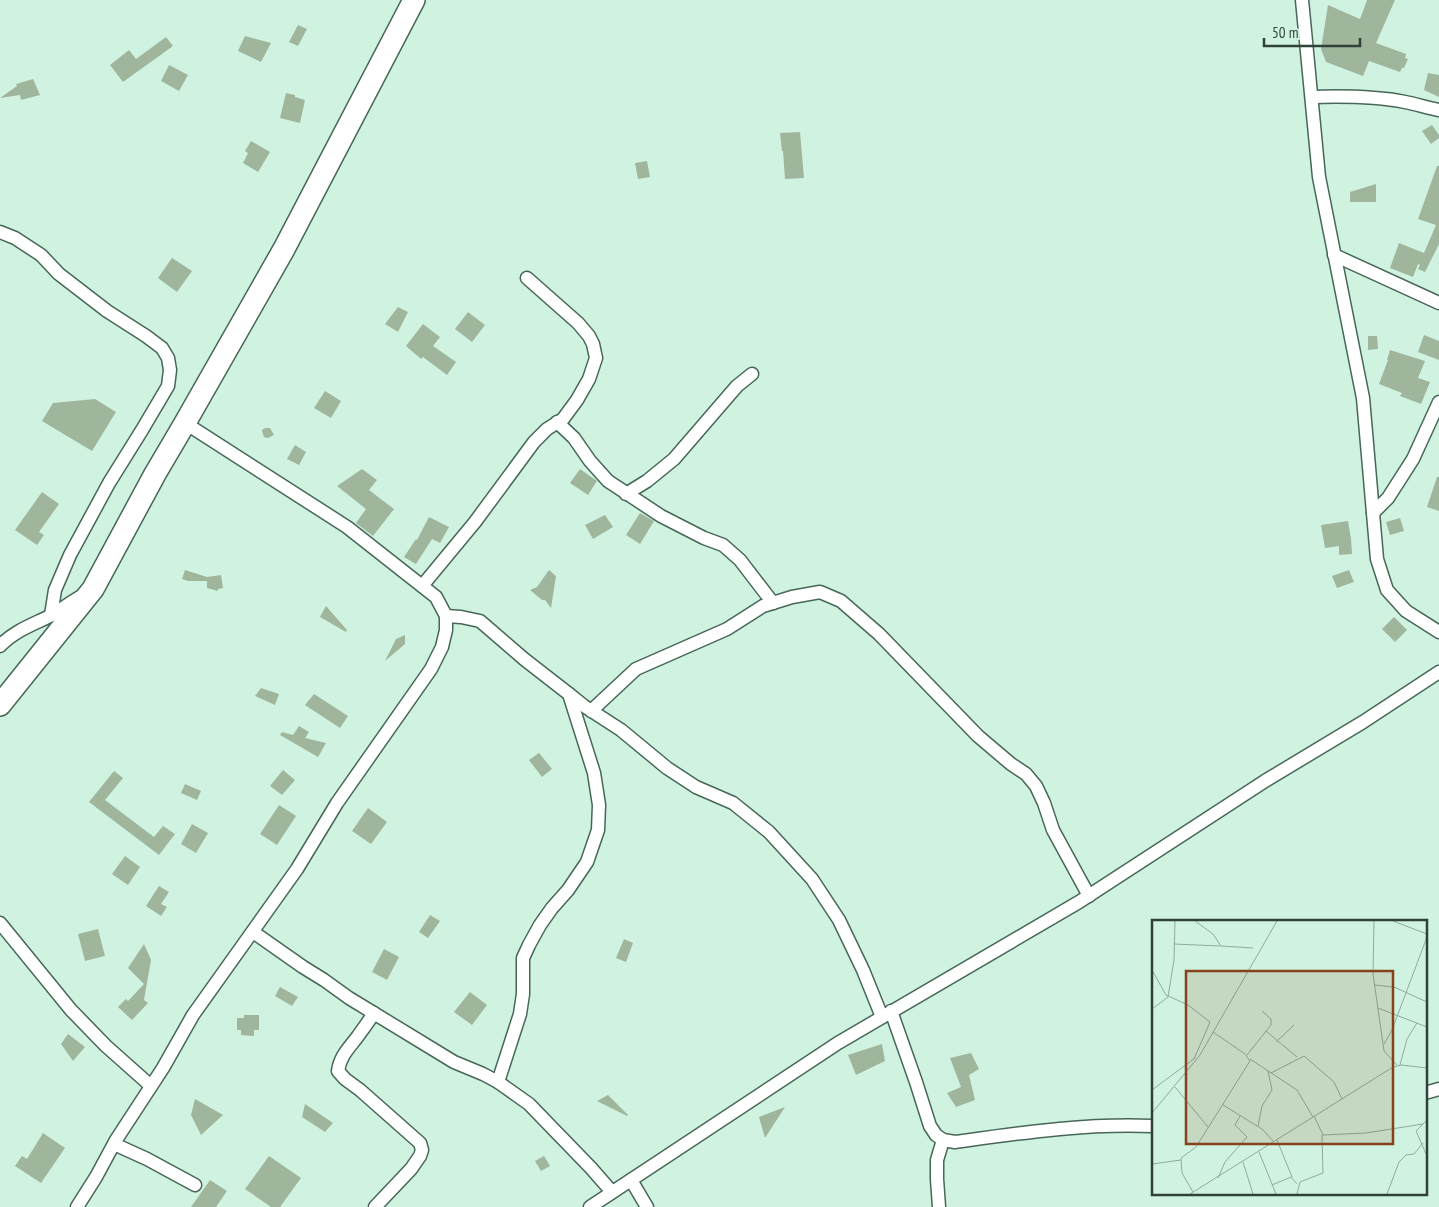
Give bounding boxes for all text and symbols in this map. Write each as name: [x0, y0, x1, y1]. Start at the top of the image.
scale bar: [1264, 15, 1360, 47]
text: 50 m: [1272, 23, 1298, 42]
inset map: [1152, 920, 1426, 1194]

